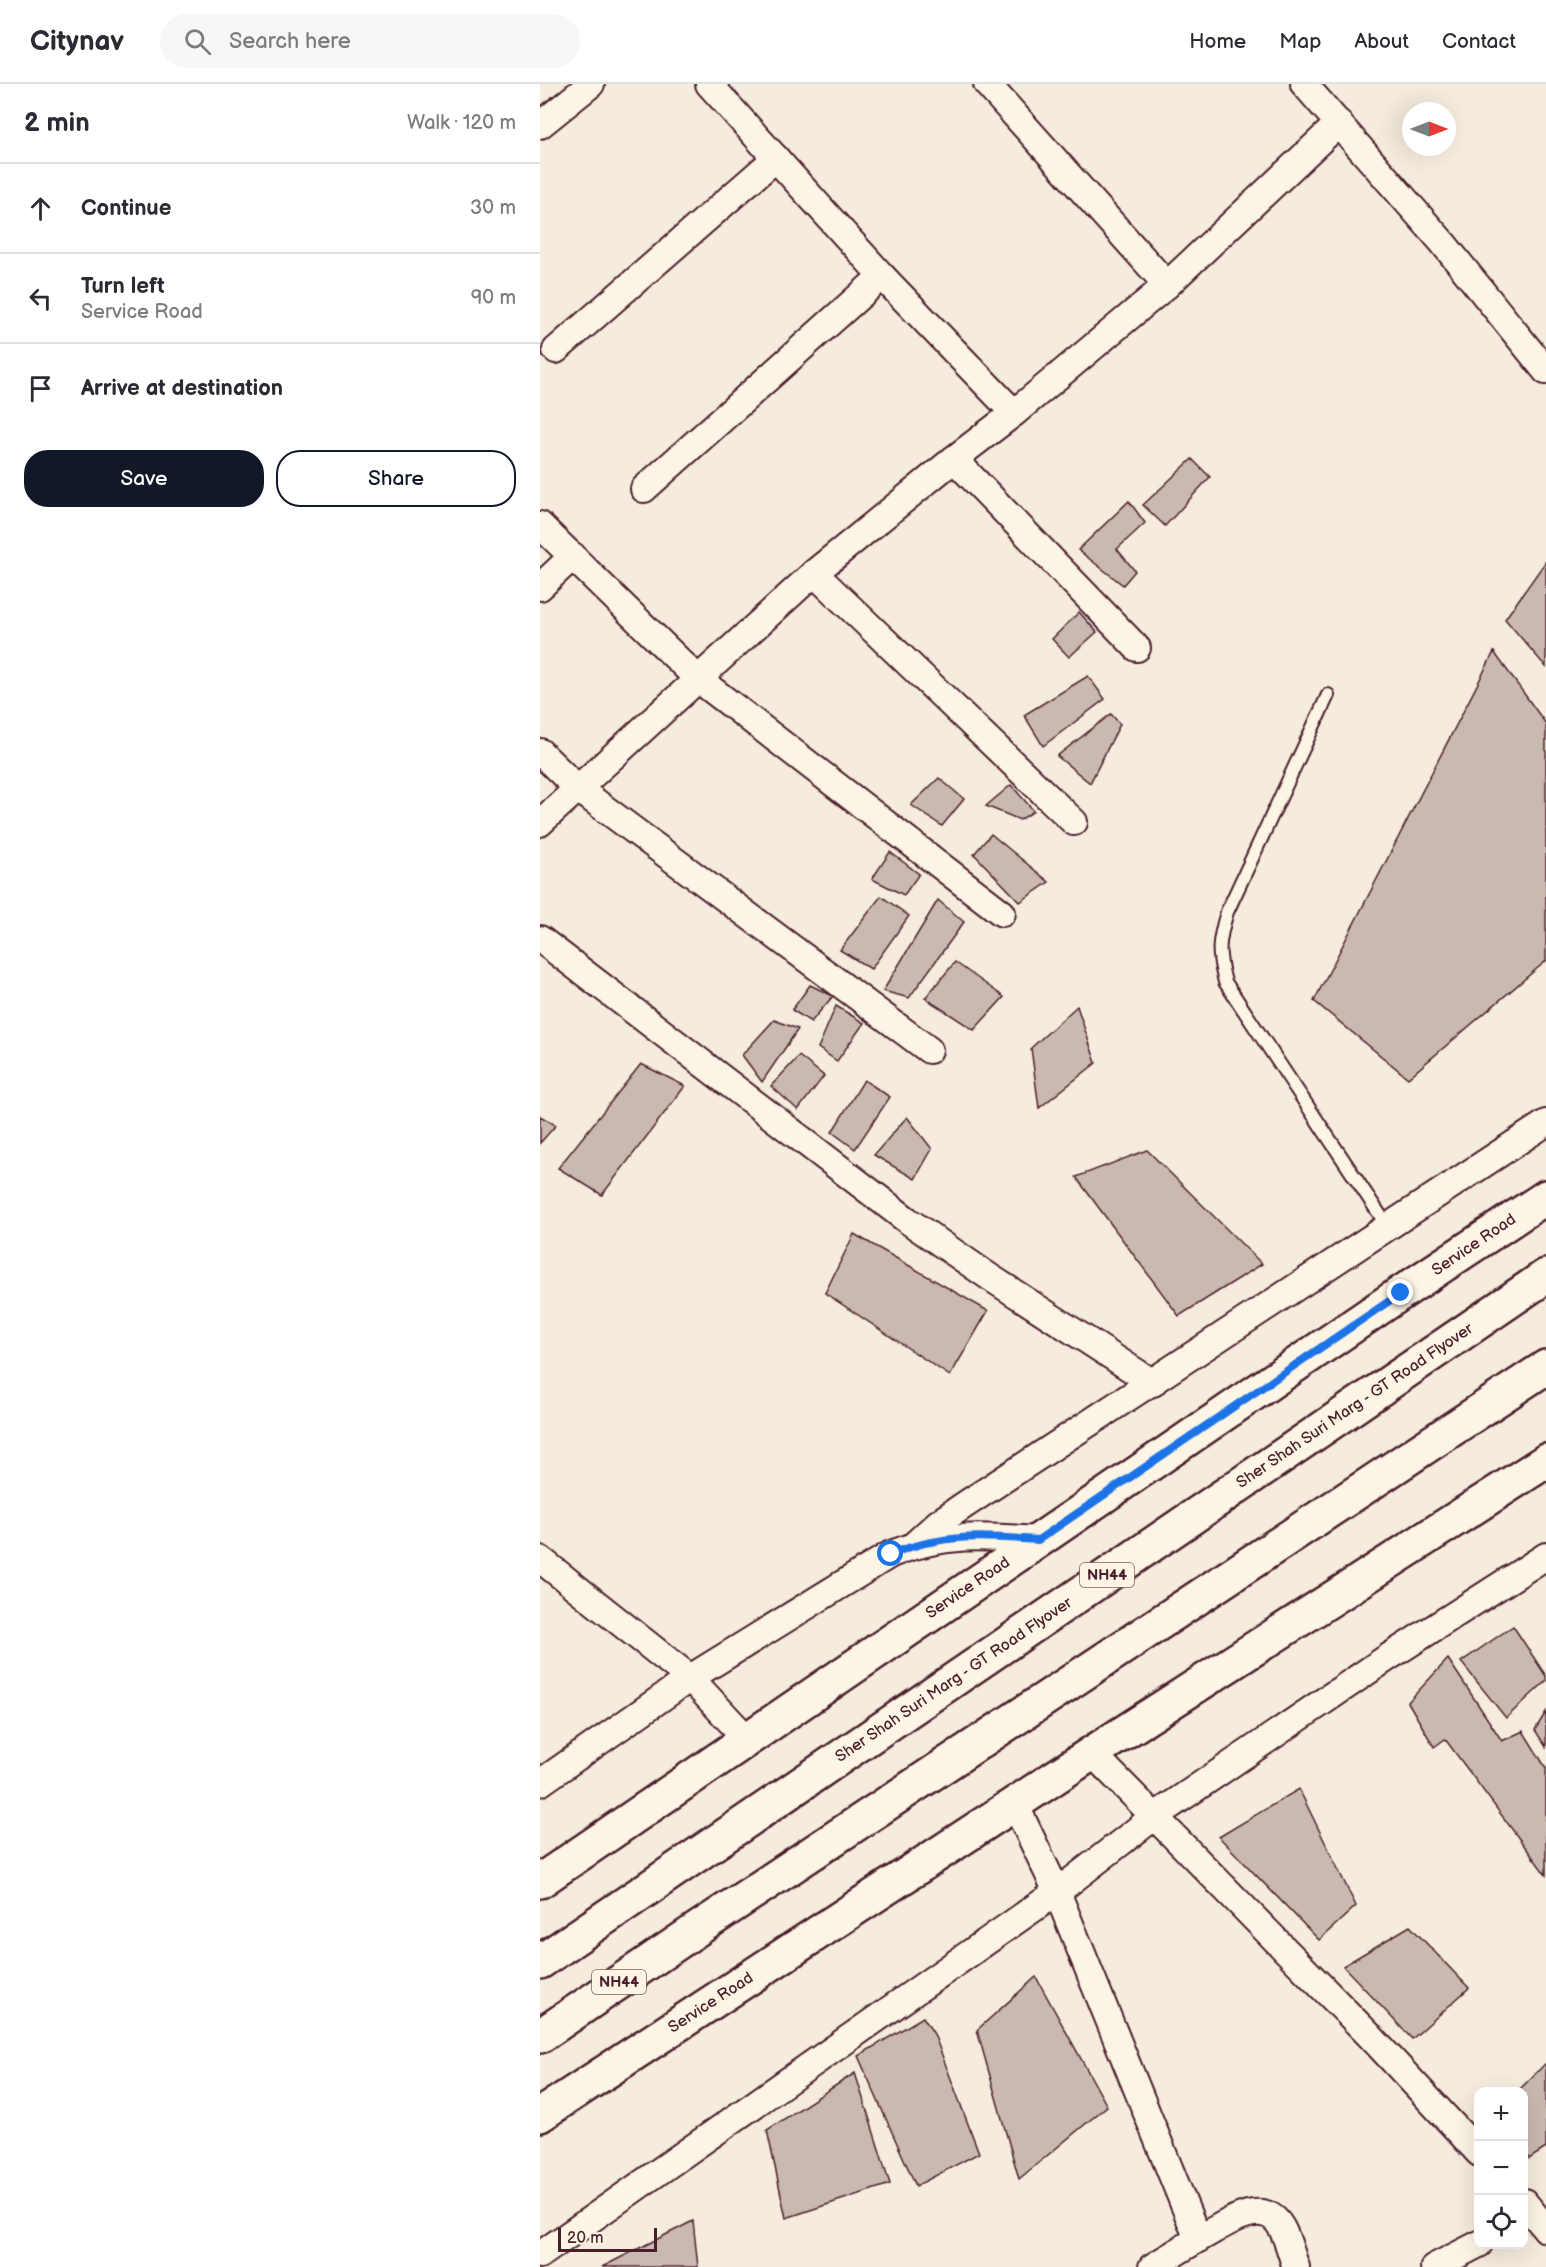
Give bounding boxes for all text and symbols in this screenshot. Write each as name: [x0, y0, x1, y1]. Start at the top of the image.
search box: [160, 14, 580, 68]
text: Citynav: [30, 25, 124, 58]
icon: search: [181, 25, 214, 58]
text: Search here: [229, 28, 351, 55]
text: Home: [1189, 29, 1246, 54]
text: Map: [1279, 29, 1321, 54]
text: About: [1354, 29, 1409, 54]
text: Contact: [1442, 29, 1516, 54]
north arrow: [1402, 102, 1456, 156]
text: 2 min: [24, 108, 90, 139]
text: Walk · 120 m: [407, 111, 516, 135]
icon: ahead: [24, 192, 57, 225]
text: Continue: [81, 195, 171, 222]
text: 30 m: [470, 196, 516, 220]
text: Turn left: [81, 273, 165, 300]
icon: left: [24, 282, 57, 315]
text: 90 m: [471, 286, 516, 310]
text: Service Road: [81, 300, 203, 324]
icon: arrive: [24, 372, 57, 405]
text: Arrive at destination: [81, 375, 283, 402]
button: Save: [24, 450, 264, 507]
button: Share: [276, 450, 516, 507]
street label: Service Road: [1428, 1210, 1520, 1280]
route end: [1387, 1279, 1413, 1305]
street label: Sher Shah Suri Marg - GT Road Flyover: [1233, 1319, 1477, 1493]
route start: [877, 1540, 903, 1566]
street label: Service Road: [922, 1553, 1014, 1623]
road number: NH44: [1080, 1563, 1134, 1587]
street label: Sher Shah Suri Marg - GT Road Flyover: [832, 1593, 1076, 1767]
street label: Service Road: [665, 1969, 757, 2037]
road number: NH44: [592, 1970, 646, 1994]
map controls: [1474, 2087, 1528, 2249]
button: +: [1474, 2087, 1528, 2141]
button: −: [1474, 2141, 1528, 2195]
button: locate: [1474, 2195, 1528, 2249]
scale bar: [558, 2225, 657, 2252]
text: 20 m: [567, 2229, 603, 2248]

